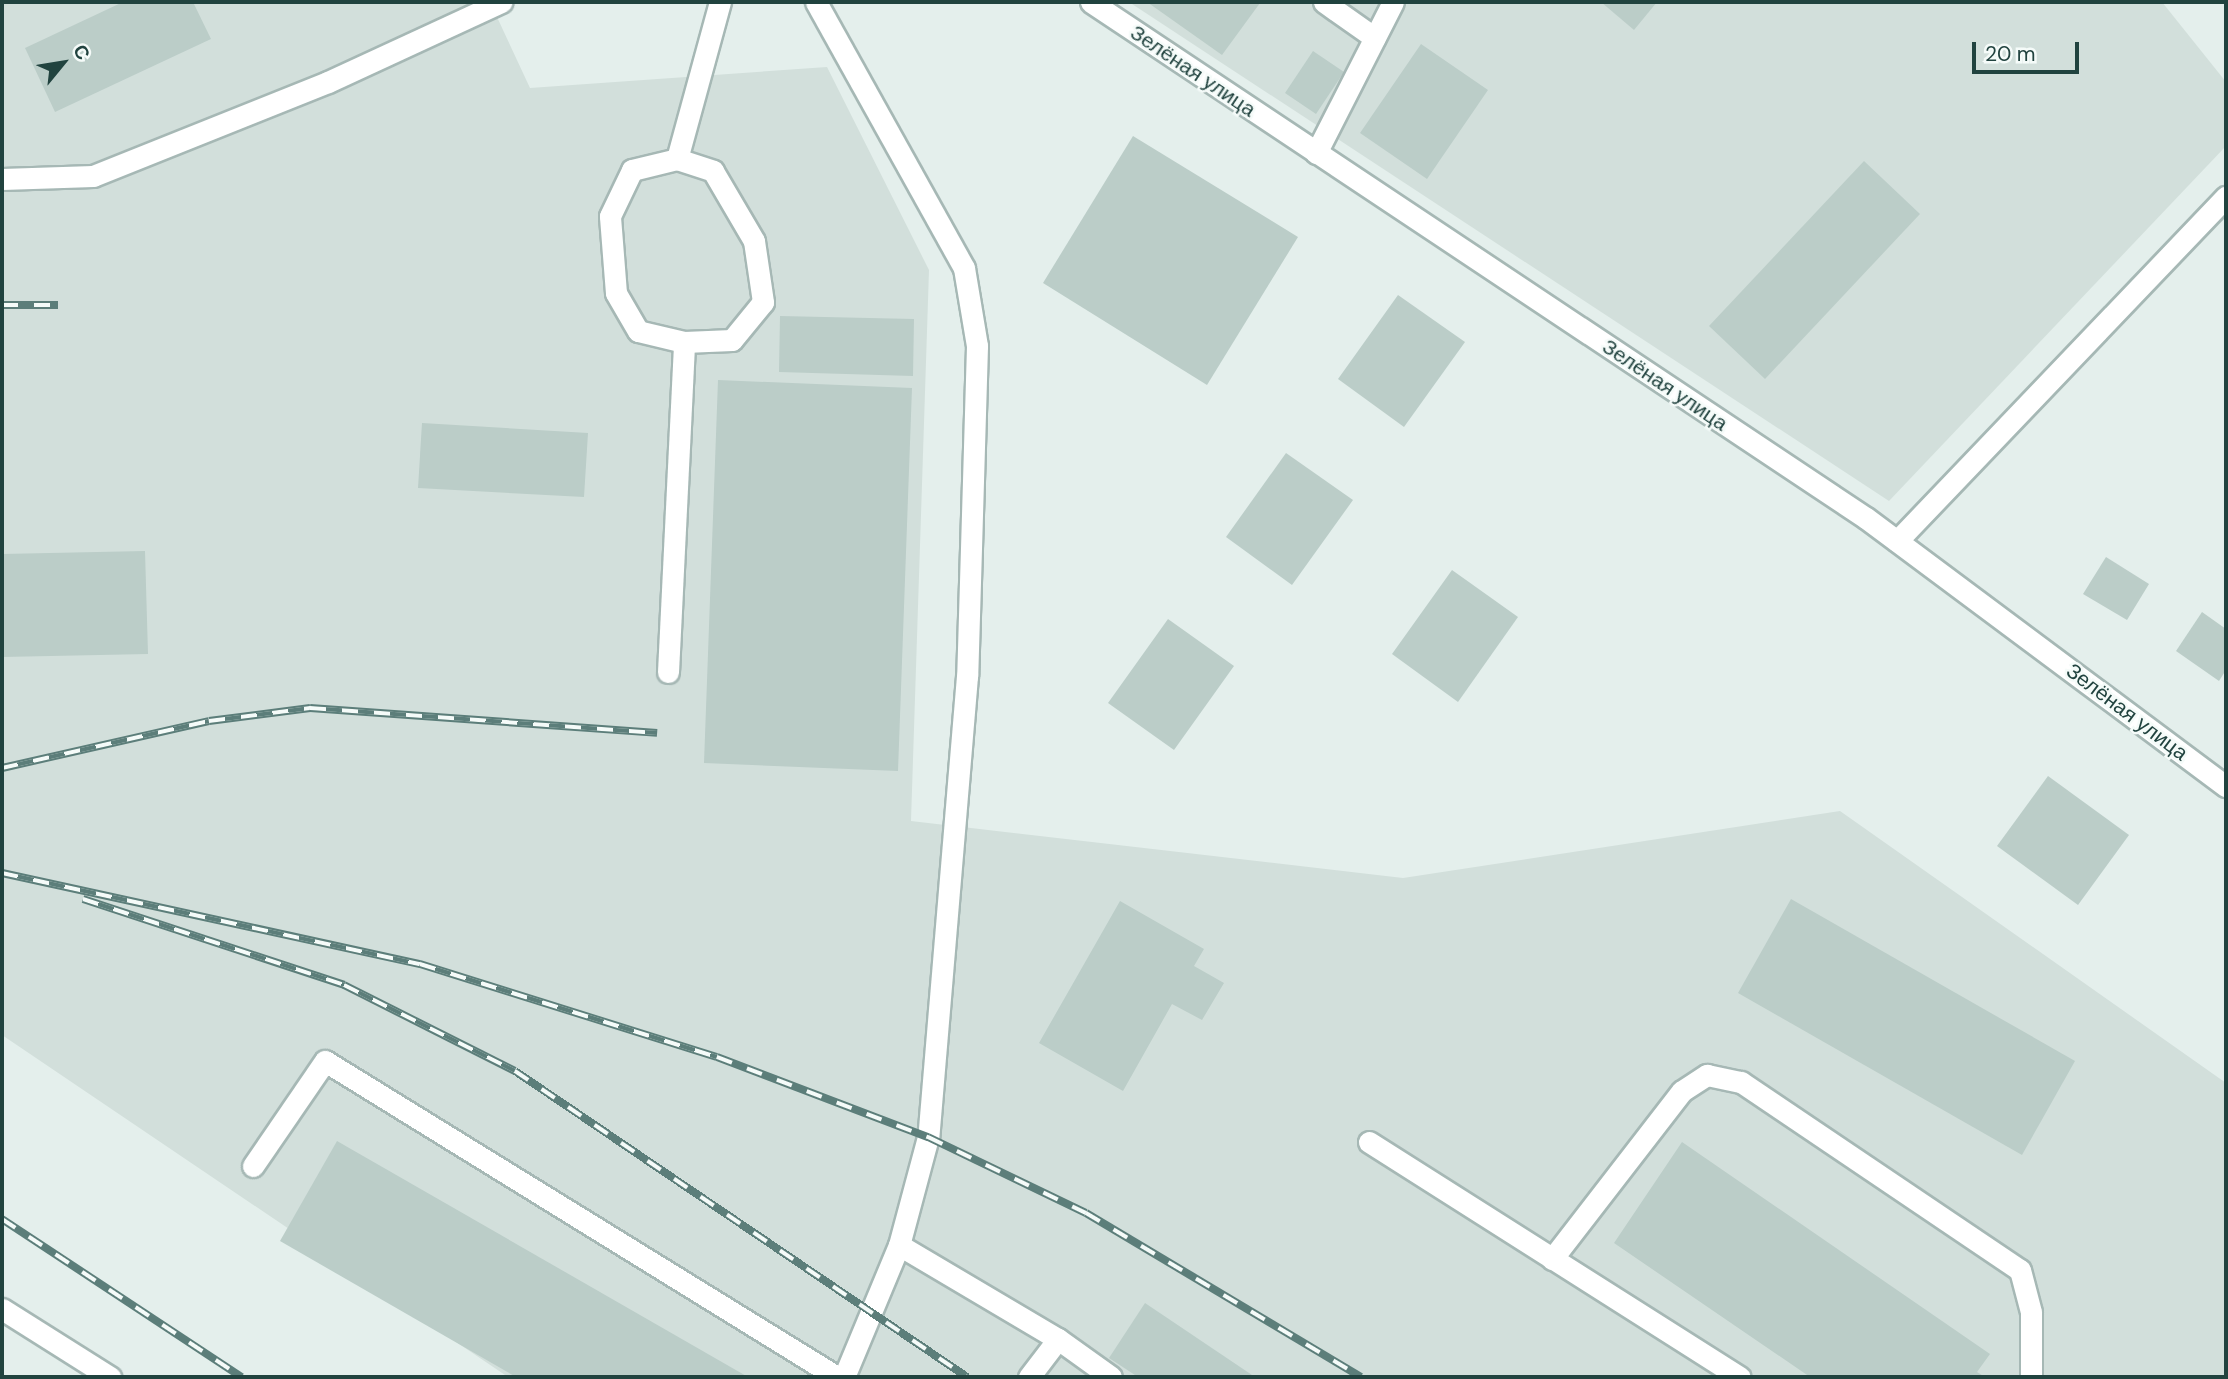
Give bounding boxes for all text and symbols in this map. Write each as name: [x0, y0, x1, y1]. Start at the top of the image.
street label: Зелёная улица: [1126, 20, 1260, 122]
north arrow: [28, 28, 98, 98]
scale bar: [1976, 28, 2083, 72]
text: С: [67, 40, 96, 64]
text: 20 m: [1985, 40, 2036, 68]
street label: Зелёная улица: [1598, 334, 1732, 436]
street label: Зелёная улица: [2061, 658, 2193, 766]

